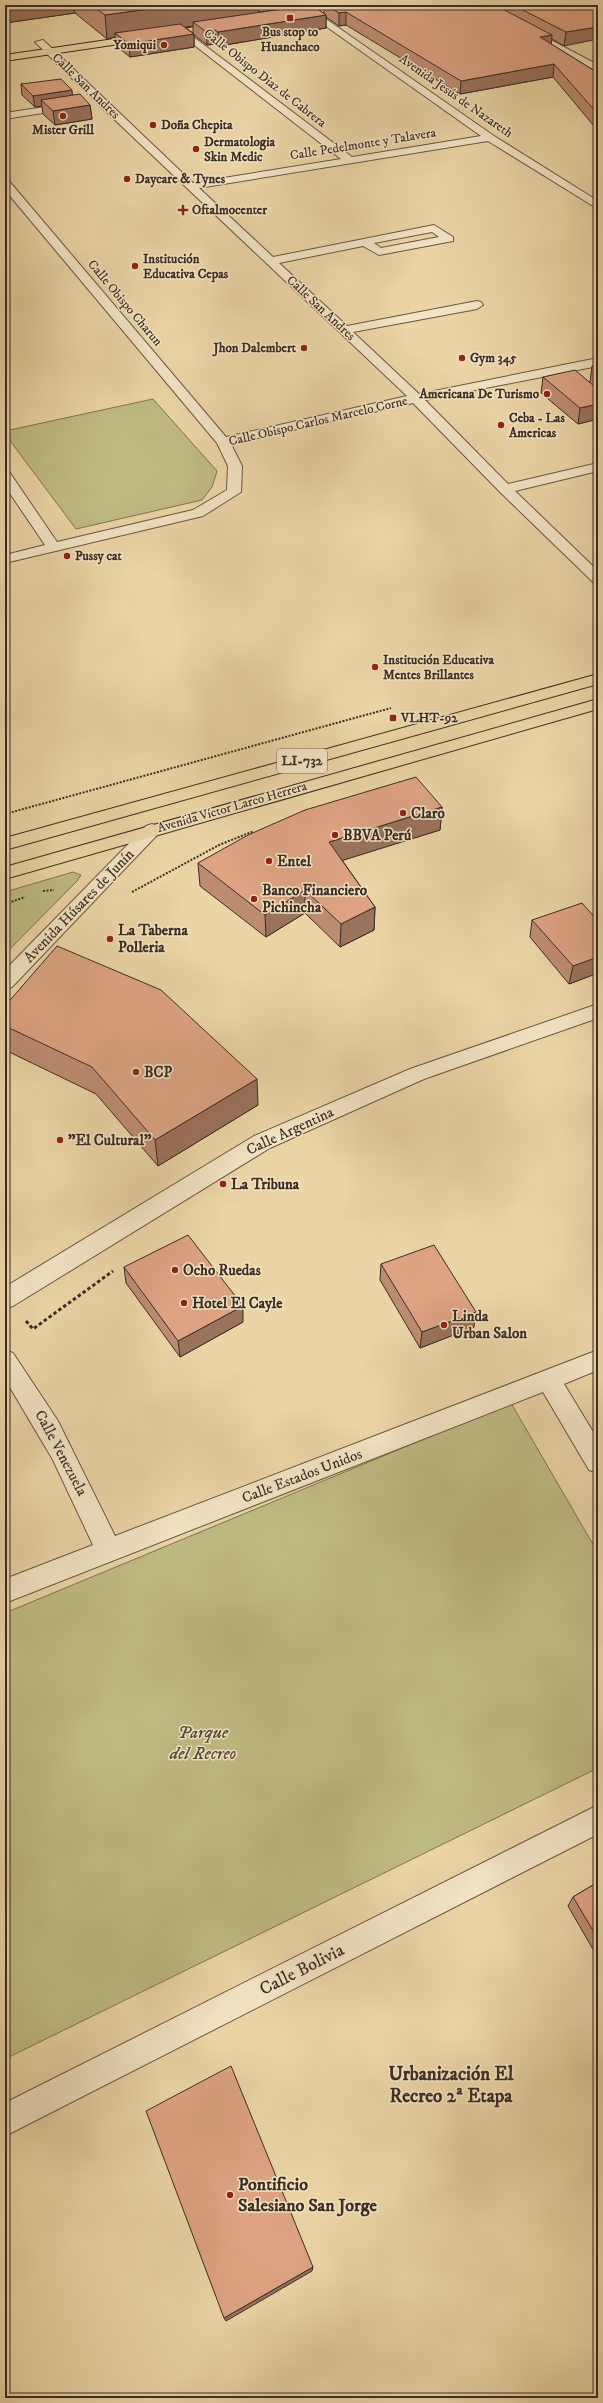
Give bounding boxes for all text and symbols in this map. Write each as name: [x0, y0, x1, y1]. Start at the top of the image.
marker: Bus stop to Huanchaco: [285, 13, 295, 23]
place label: Bus stop to Huanchaco: [260, 24, 320, 55]
street label: Calle Obispo Diaz de Cabrera: [201, 25, 330, 131]
place label: Yomiqui: [112, 37, 157, 54]
marker: Yomiqui: [159, 40, 169, 50]
street label: Calle San Andres: [49, 50, 123, 122]
street label: Avenida Jesús de Nazareth: [396, 51, 516, 141]
marker: Mister Grill: [58, 111, 68, 121]
place label: Doña Chepita: [161, 117, 233, 134]
marker: Doña Chepita: [148, 120, 158, 130]
place label: Mister Grill: [32, 122, 95, 138]
street label: Calle Pedelmonte y Talavera: [289, 124, 438, 163]
place label: Dermatologia Skin Medic: [204, 134, 275, 165]
marker: Dermatologia Skin Medic: [191, 144, 201, 154]
place label: Daycare & Tynes: [135, 171, 226, 188]
marker: Daycare & Tynes: [122, 174, 132, 184]
place label: Oftalmocenter: [192, 202, 267, 218]
marker: Oftalmocenter: [177, 204, 189, 216]
place label: Institución Educativa Cepas: [143, 251, 229, 283]
street label: Calle Obispo Charun: [84, 257, 166, 350]
marker: Institución Educativa Cepas: [130, 261, 140, 271]
street label: Calle San Andres: [283, 272, 359, 344]
place label: Jhon Dalembert: [211, 340, 297, 357]
marker: Jhon Dalembert: [299, 343, 309, 353]
place label: Gym 345: [470, 350, 517, 367]
marker: Gym 345: [457, 353, 467, 363]
place label: Americana De Turismo: [419, 386, 540, 402]
marker: Americana De Turismo: [542, 389, 552, 399]
street label: Calle Obispo Carlos Marcelo Corne: [227, 393, 409, 449]
place label: Ceba - Las Americas: [508, 410, 565, 441]
marker: Ceba - Las Americas: [496, 420, 506, 430]
place label: Pussy cat: [75, 548, 123, 565]
marker: Pussy cat: [62, 551, 72, 561]
place label: Institución Educativa Mentes Brillantes: [383, 652, 495, 683]
marker: Institución Educativa Mentes Brillantes: [370, 662, 380, 672]
place label: VLHT-92: [400, 710, 458, 726]
marker: VLHT-92: [388, 713, 398, 723]
road number: LI-732: [277, 749, 327, 773]
street label: Avenida Víctor Larco Herrera: [155, 778, 309, 836]
place label: Claro: [411, 804, 445, 823]
marker: Claro: [398, 808, 408, 818]
place label: BBVA Perú: [343, 826, 412, 845]
marker: BBVA Perú: [330, 830, 340, 840]
street label: Avenida Húsares de Junín: [20, 845, 138, 967]
place label: Entel: [277, 852, 311, 871]
marker: Entel: [264, 856, 274, 866]
place label: Banco Financiero Pichincha: [262, 881, 368, 917]
marker: Banco Financiero Pichincha: [249, 894, 259, 904]
place label: La Taberna Polleria: [118, 921, 188, 957]
marker: La Taberna Polleria: [105, 934, 115, 944]
place label: BCP: [144, 1063, 172, 1082]
marker: BCP: [131, 1067, 141, 1077]
street label: Calle Argentina: [243, 1102, 337, 1159]
place label: "El Cultural": [68, 1131, 152, 1150]
marker: "El Cultural": [55, 1135, 65, 1145]
place label: La Tribuna: [231, 1175, 300, 1194]
marker: La Tribuna: [218, 1179, 228, 1189]
place label: Ocho Ruedas: [183, 1261, 261, 1280]
marker: Ocho Ruedas: [170, 1265, 180, 1275]
place label: Hotel El Cayle: [192, 1294, 283, 1313]
marker: Hotel El Cayle: [179, 1298, 189, 1308]
place label: Linda Urban Salon: [452, 1307, 527, 1343]
marker: Linda Urban Salon: [439, 1320, 449, 1330]
street label: Calle Venezuela: [30, 1407, 92, 1500]
street label: Calle Estados Unidos: [239, 1444, 365, 1508]
park label: Parque del Recreo: [169, 1722, 237, 1765]
street label: Calle Bolivia: [256, 1939, 348, 2001]
district label: Urbanización El Recreo 2ª Etapa: [389, 2063, 514, 2108]
place label: Pontificio Salesiano San Jorge: [238, 2174, 377, 2217]
marker: Pontificio Salesiano San Jorge: [225, 2190, 235, 2200]

